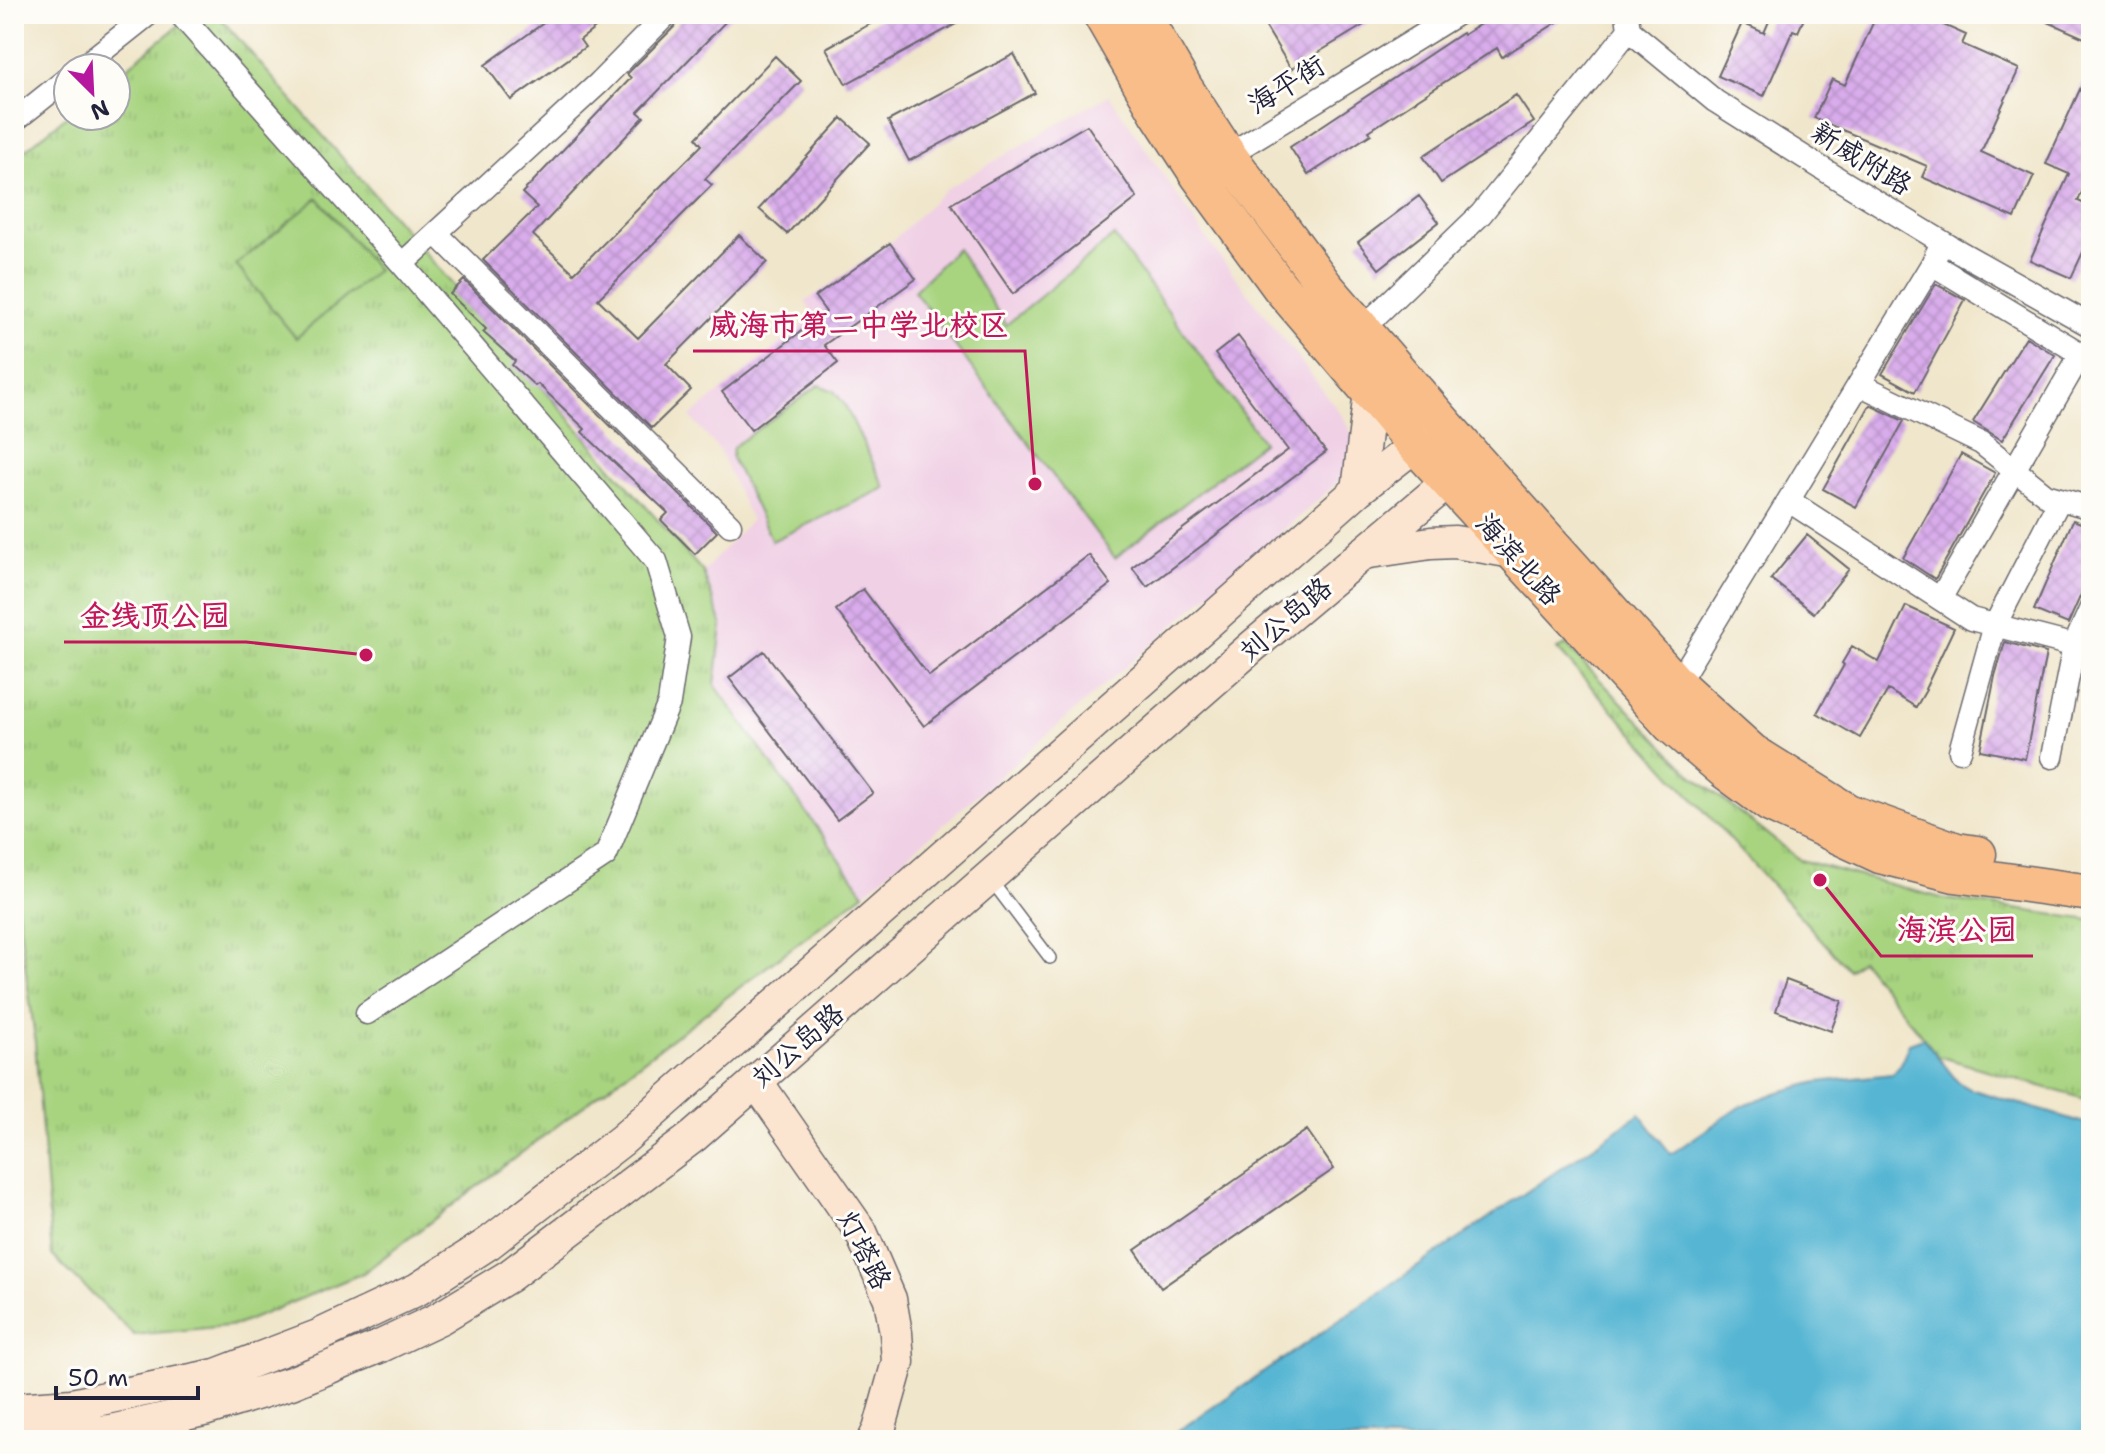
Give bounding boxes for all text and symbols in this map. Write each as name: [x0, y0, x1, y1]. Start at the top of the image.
street label: 海平街: [1240, 46, 1332, 122]
north arrow: [52, 52, 132, 132]
text: N: [86, 93, 114, 127]
street label: 新威附路: [1804, 112, 1920, 204]
callout: 威海市第二中学北校区: [693, 297, 1025, 351]
text: 威海市第二中学北校区: [709, 304, 1009, 345]
street label: 海滨北路: [1467, 505, 1571, 613]
street label: 刘公岛路: [1230, 568, 1340, 670]
callout: 金线顶公园: [64, 588, 246, 642]
text: 金线顶公园: [80, 595, 230, 636]
callout: 海滨公园: [1881, 902, 2033, 956]
text: 海滨公园: [1897, 909, 2017, 950]
street label: 刘公岛路: [742, 994, 852, 1096]
street label: 灯塔路: [829, 1204, 901, 1296]
scale bar: [56, 1350, 198, 1400]
text: 50 m: [68, 1362, 128, 1394]

